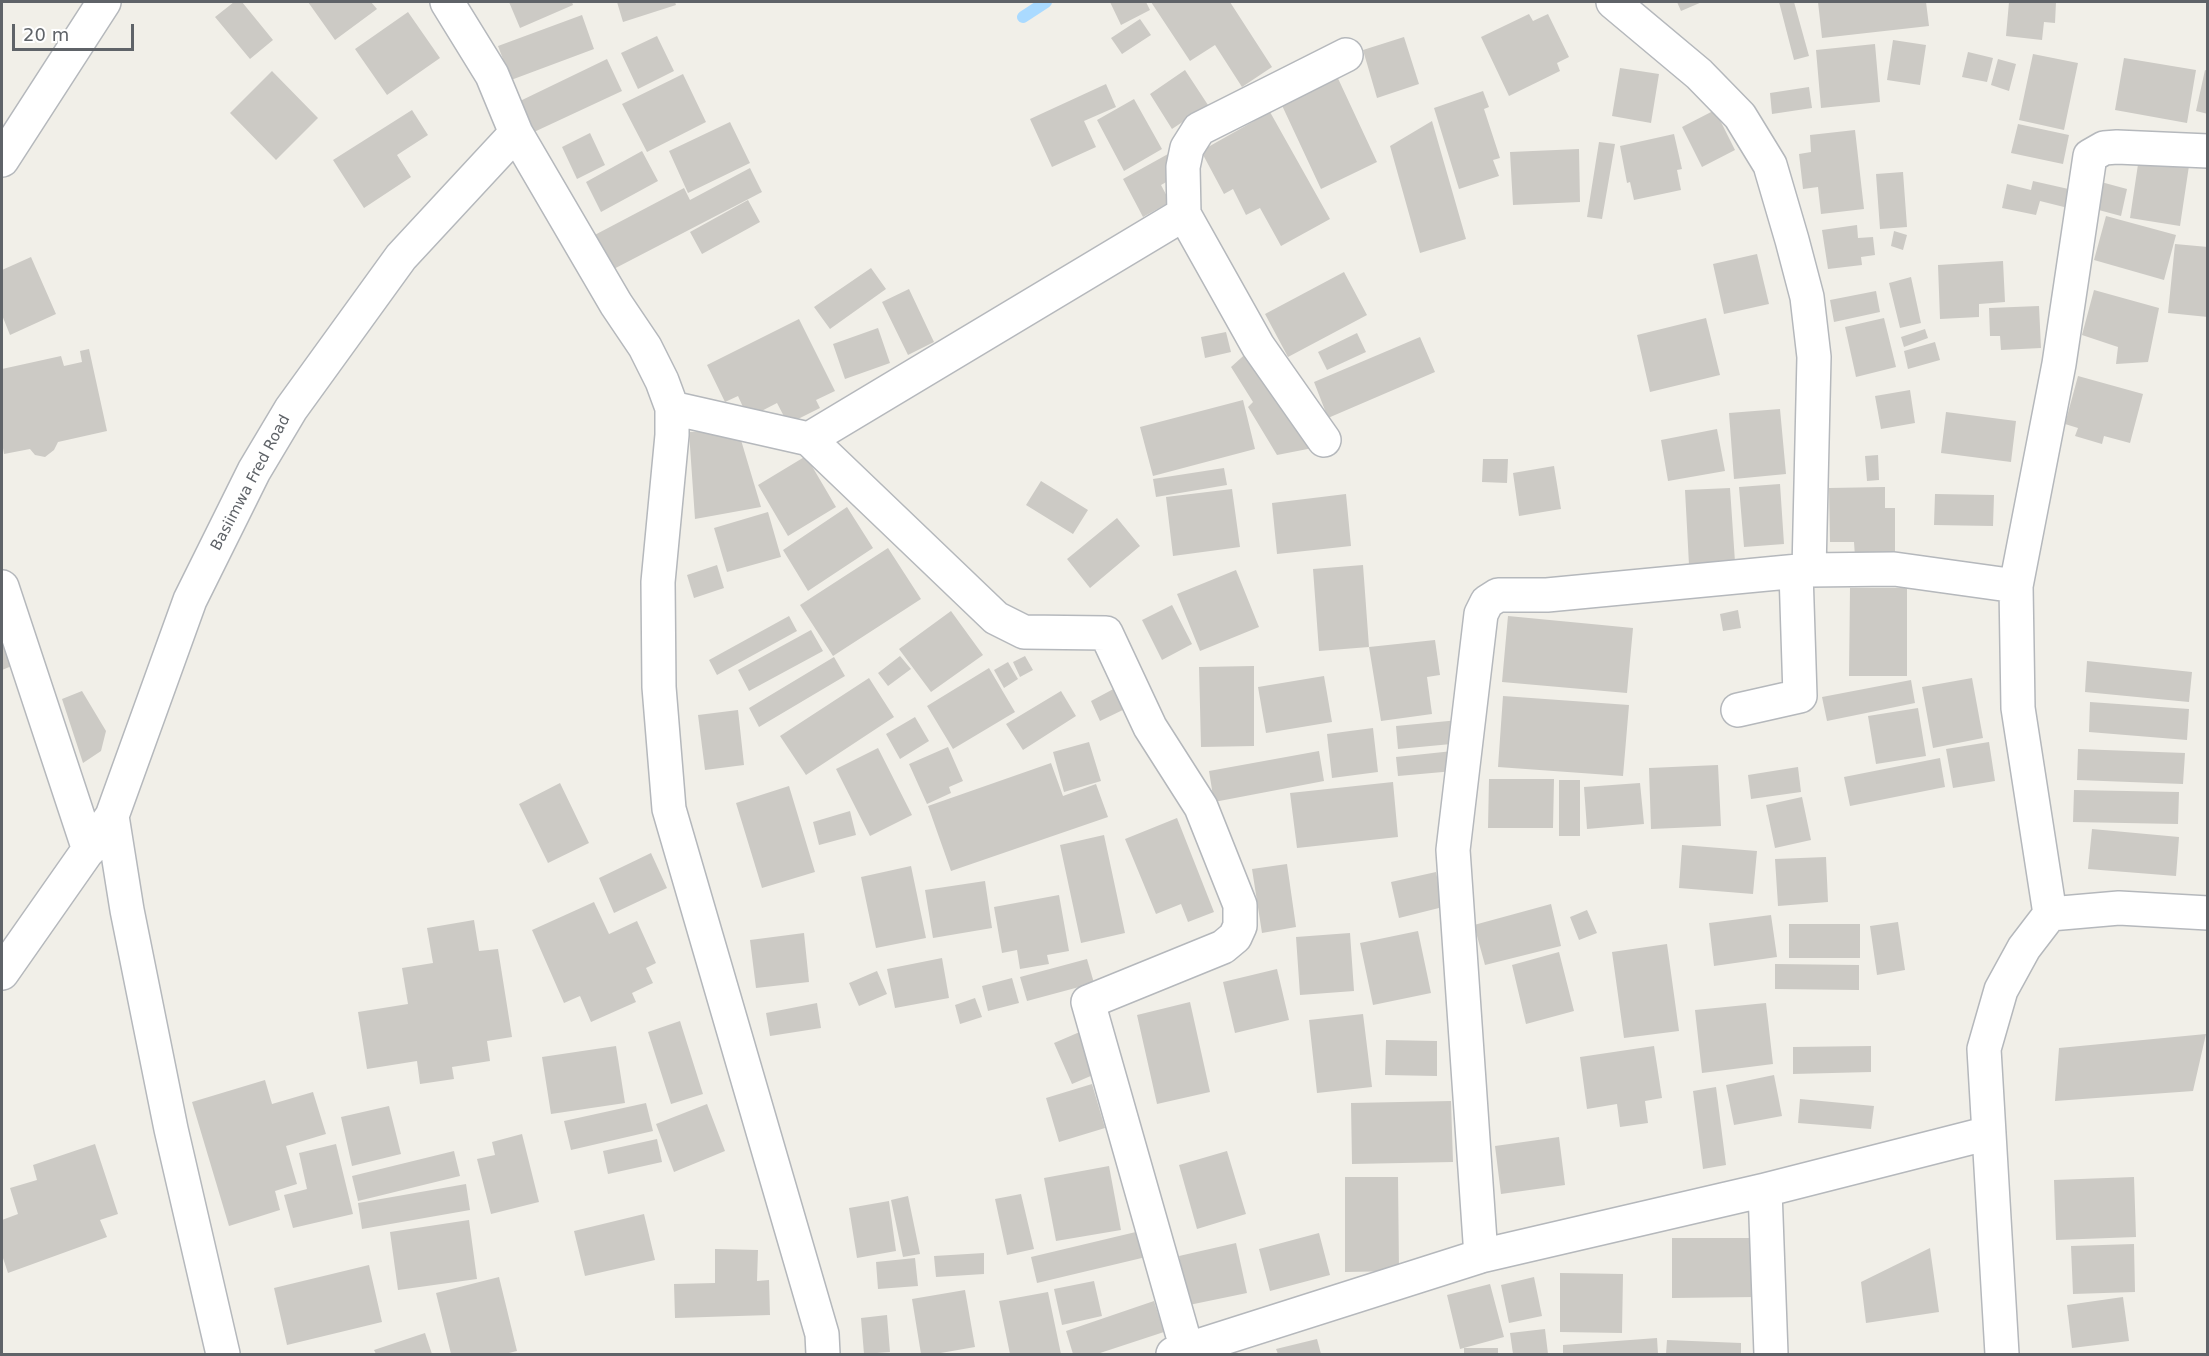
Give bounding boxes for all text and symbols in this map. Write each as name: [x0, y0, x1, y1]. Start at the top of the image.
scale bar: [15, 12, 136, 50]
text: 20 m: [23, 24, 69, 45]
street label: Basiimwa Fred Road: [208, 412, 294, 554]

